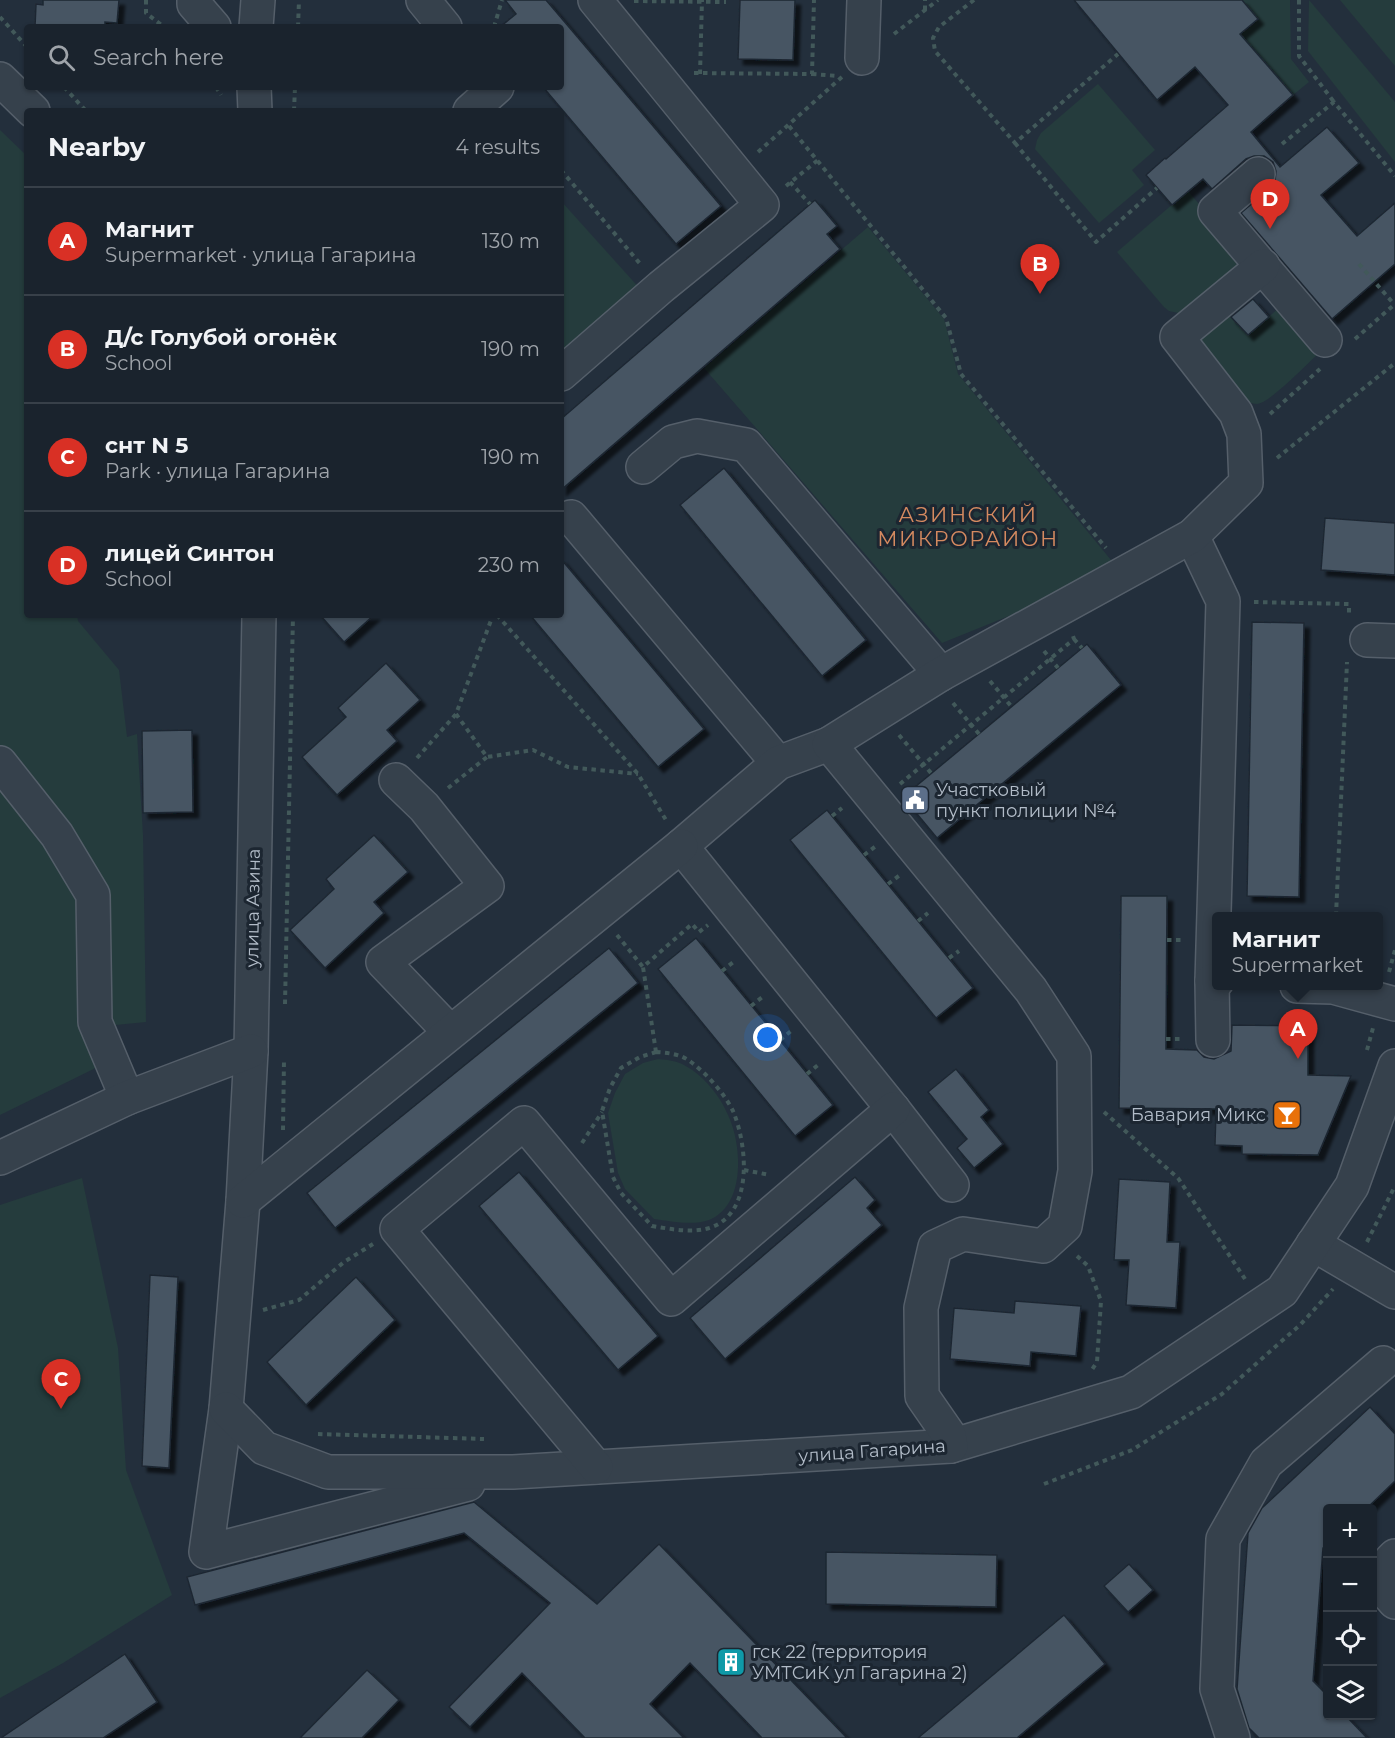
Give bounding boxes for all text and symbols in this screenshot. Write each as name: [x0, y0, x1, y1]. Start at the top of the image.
search box: [24, 24, 564, 90]
icon: search: [45, 41, 78, 74]
text: Search here: [93, 44, 224, 71]
text: Nearby: [48, 131, 145, 163]
text: 4 results: [455, 135, 540, 159]
pin: D: [1250, 180, 1290, 229]
text: Магнит: [105, 216, 193, 243]
text: A: [60, 229, 75, 253]
text: 130 m: [482, 229, 540, 253]
text: Supermarket · улица Гагарина: [105, 243, 416, 267]
pin: B: [1020, 244, 1060, 294]
text: Д/с Голубой огонёк: [105, 324, 337, 351]
text: B: [60, 337, 75, 361]
text: 190 m: [481, 337, 540, 361]
text: School: [105, 351, 172, 375]
text: снт N 5: [105, 432, 188, 459]
text: C: [60, 445, 75, 469]
text: 190 m: [481, 445, 540, 469]
text: Park · улица Гагарина: [105, 459, 330, 483]
district label: АЗИНСКИЙ МИКРОРАЙОН: [877, 502, 1059, 551]
text: лицей Синтон: [105, 540, 275, 567]
text: D: [59, 553, 76, 577]
text: 230 m: [478, 553, 540, 577]
text: School: [105, 567, 172, 591]
place label: Участковый пункт полиции №4: [936, 779, 1116, 822]
public building icon: Участковый пункт полиции №4: [899, 784, 931, 816]
street label: улица Азина: [241, 848, 265, 969]
popup: [1212, 912, 1383, 990]
text: Магнит: [1232, 926, 1320, 953]
text: Supermarket: [1232, 953, 1363, 977]
pin: A: [1278, 1010, 1318, 1059]
your location: [753, 1023, 782, 1052]
bar icon: Бавария Микс: [1271, 1099, 1303, 1131]
place label: Бавария Микс: [1131, 1104, 1266, 1126]
pin: C: [42, 1360, 80, 1409]
street label: улица Гагарина: [797, 1435, 946, 1467]
map controls: [1323, 1504, 1377, 1720]
button: +: [1323, 1504, 1377, 1558]
button: −: [1323, 1558, 1377, 1612]
button: locate: [1323, 1612, 1377, 1666]
place label: гск 22 (территория УМТСиК ул Гагарина 2): [752, 1641, 968, 1684]
building icon: гск 22 (территория УМТСиК ул Гагарина 2): [715, 1646, 747, 1678]
button: layers: [1323, 1666, 1377, 1720]

